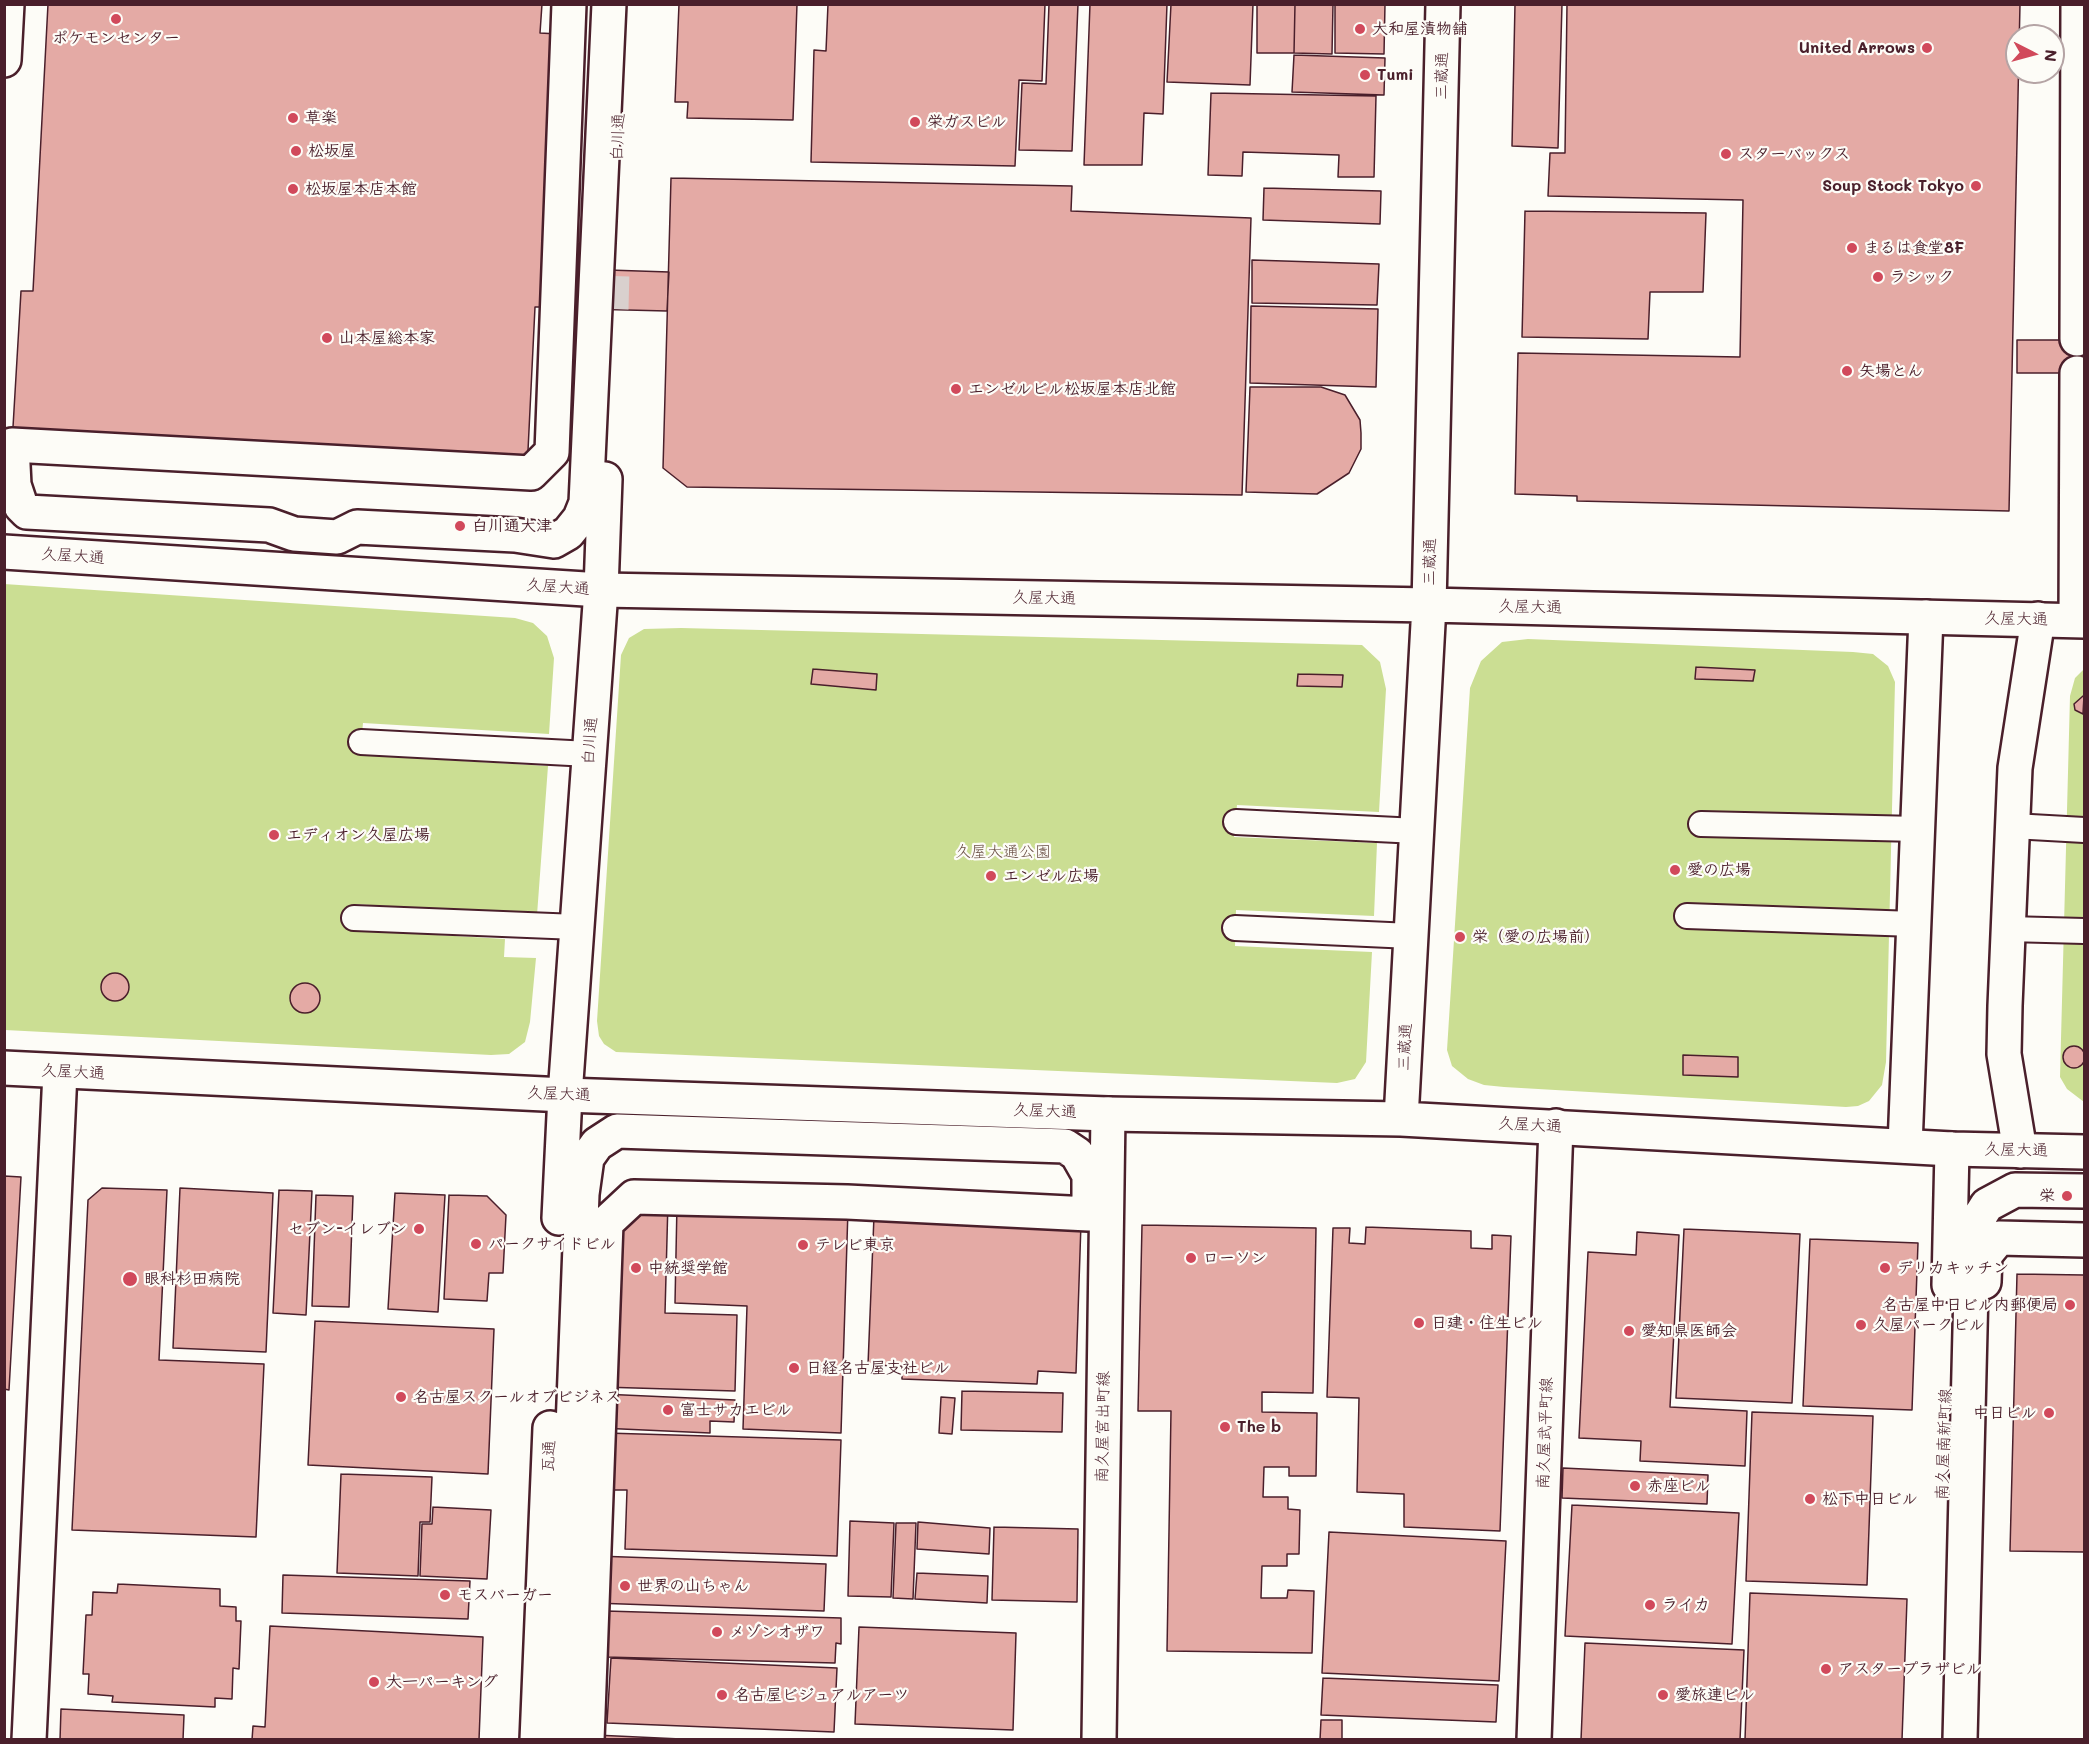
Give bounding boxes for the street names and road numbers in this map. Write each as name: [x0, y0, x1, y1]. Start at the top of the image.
street label: 三蔵通: [1432, 52, 1452, 100]
street label: 白川通: [608, 113, 628, 161]
street label: 三蔵通: [1420, 538, 1440, 586]
street label: 久屋大通: [40, 544, 106, 568]
street label: 久屋大通: [525, 575, 591, 599]
street label: 久屋大通: [1012, 588, 1076, 608]
street label: 久屋大通: [1498, 597, 1562, 617]
street label: 久屋大通: [1984, 609, 2048, 629]
street label: 白川通: [579, 716, 601, 766]
street label: 三蔵通: [1394, 1023, 1416, 1071]
street label: 久屋大通: [41, 1061, 105, 1083]
street label: 久屋大通: [527, 1083, 591, 1105]
street label: 久屋大通: [1013, 1100, 1077, 1122]
street label: 久屋大通: [1498, 1114, 1562, 1136]
street label: 久屋大通: [1984, 1140, 2048, 1160]
street label: 南久屋宮出町線: [1092, 1371, 1114, 1483]
street label: 南久屋武平町線: [1533, 1377, 1557, 1489]
street label: 南久屋南新町線: [1932, 1388, 1956, 1500]
street label: 瓦通: [539, 1440, 559, 1472]

